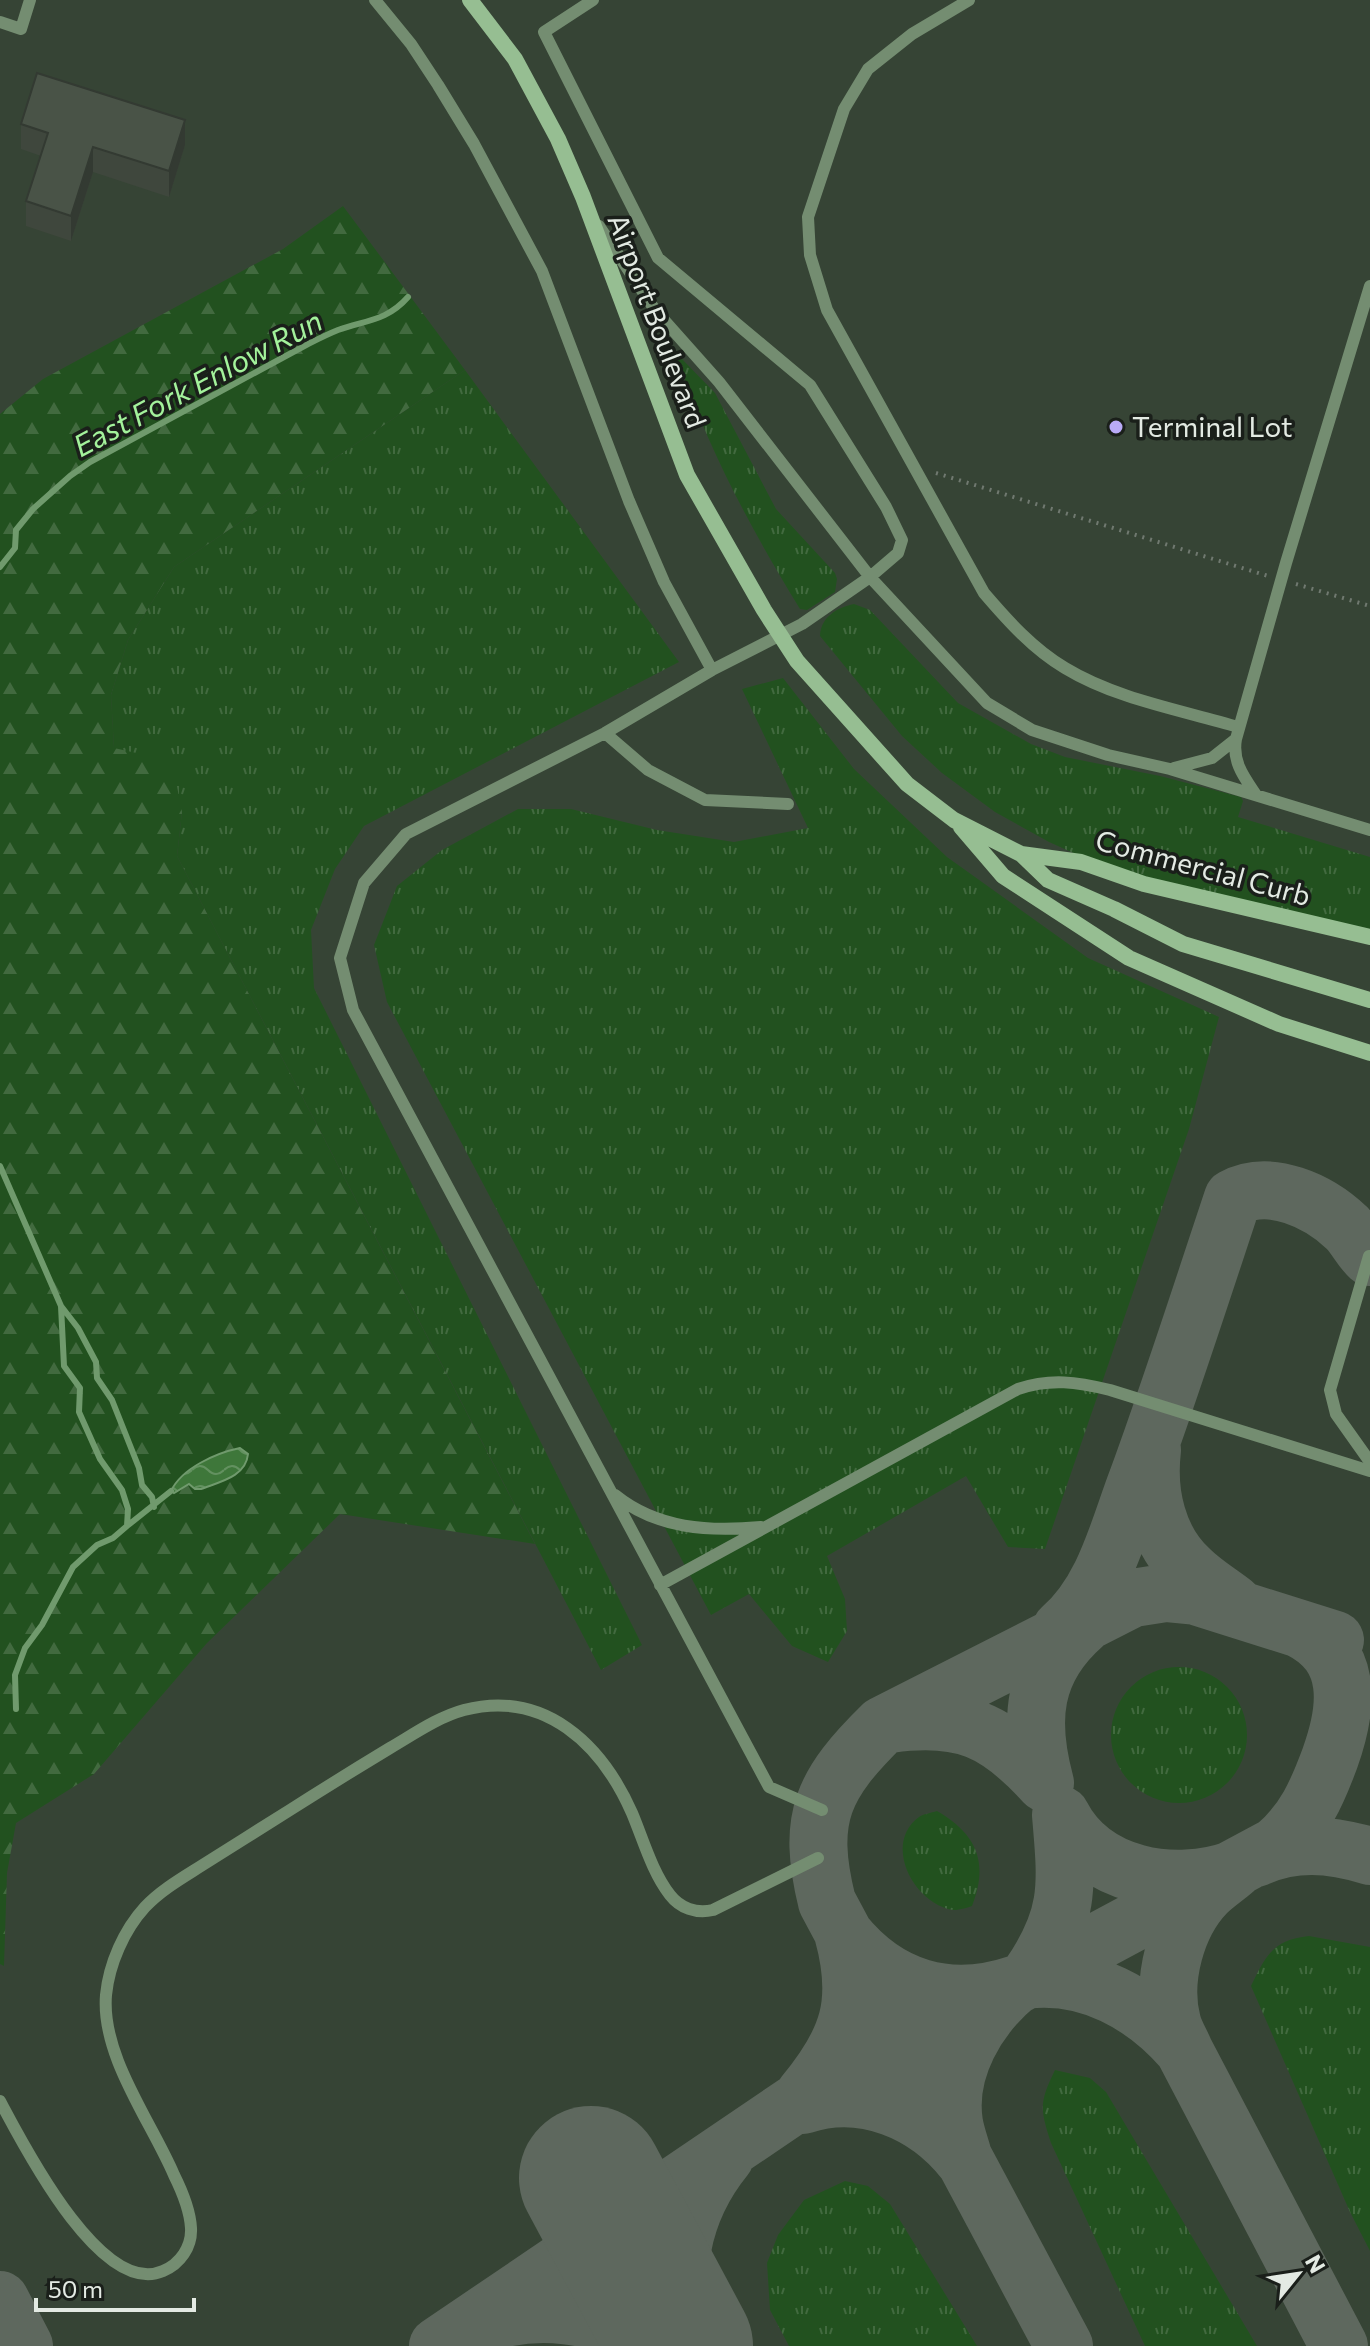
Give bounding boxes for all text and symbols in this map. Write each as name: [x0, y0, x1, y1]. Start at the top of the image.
street label: Airport Boulevard: [601, 209, 714, 433]
water label: East Fork Enlow Run: [66, 300, 328, 463]
place label: Terminal Lot: [1132, 409, 1293, 443]
marker: Terminal Lot: [1107, 418, 1125, 436]
street label: Commercial Curb: [1092, 822, 1314, 912]
north arrow: [1258, 2234, 1338, 2314]
text: N: [1300, 2250, 1332, 2278]
scale bar: [36, 2262, 194, 2312]
text: 50 m: [48, 2274, 103, 2303]

